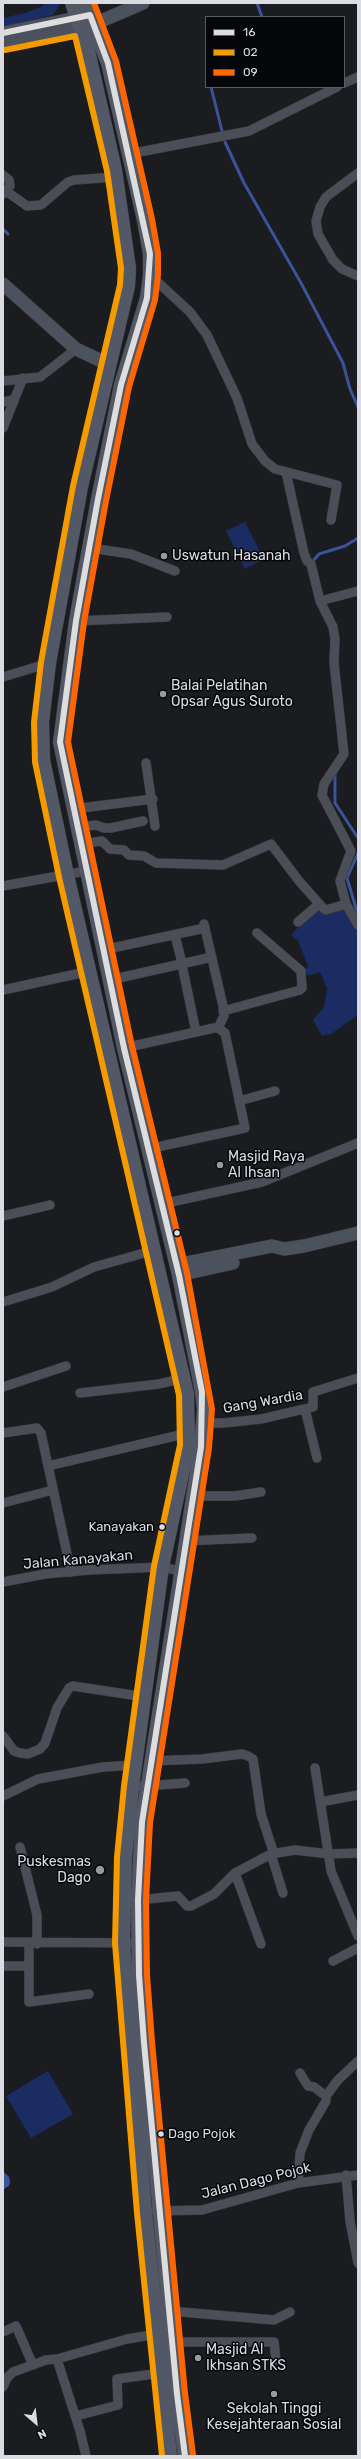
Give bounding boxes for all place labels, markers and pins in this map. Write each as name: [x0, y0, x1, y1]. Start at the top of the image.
place label: Uswatun Hasanah: [172, 548, 291, 564]
marker: Uswatun Hasanah: [159, 551, 169, 561]
place label: Balai Pelatihan Opsar Agus Suroto: [171, 678, 293, 710]
marker: Balai Pelatihan Opsar Agus Suroto: [158, 689, 168, 699]
place label: Masjid Raya Al Ihsan: [228, 1149, 305, 1182]
marker: Masjid Raya Al Ihsan: [215, 1160, 225, 1170]
unlabelled marker: [172, 1228, 182, 1238]
place label: Kanayakan: [88, 1519, 154, 1535]
marker: Kanayakan: [157, 1522, 167, 1532]
place label: Puskesmas Dago: [17, 1854, 91, 1886]
marker: Puskesmas Dago: [94, 1864, 106, 1876]
place label: Dago Pojok: [168, 2126, 236, 2142]
marker: Dago Pojok: [156, 2129, 166, 2139]
place label: Masjid Al Ikhsan STKS: [206, 2342, 286, 2374]
marker: Masjid Al Ikhsan STKS: [193, 2353, 203, 2363]
marker: Sekolah Tinggi Kesejahteraan Sosial: [269, 2389, 279, 2399]
place label: Sekolah Tinggi Kesejahteraan Sosial: [207, 2401, 341, 2434]

